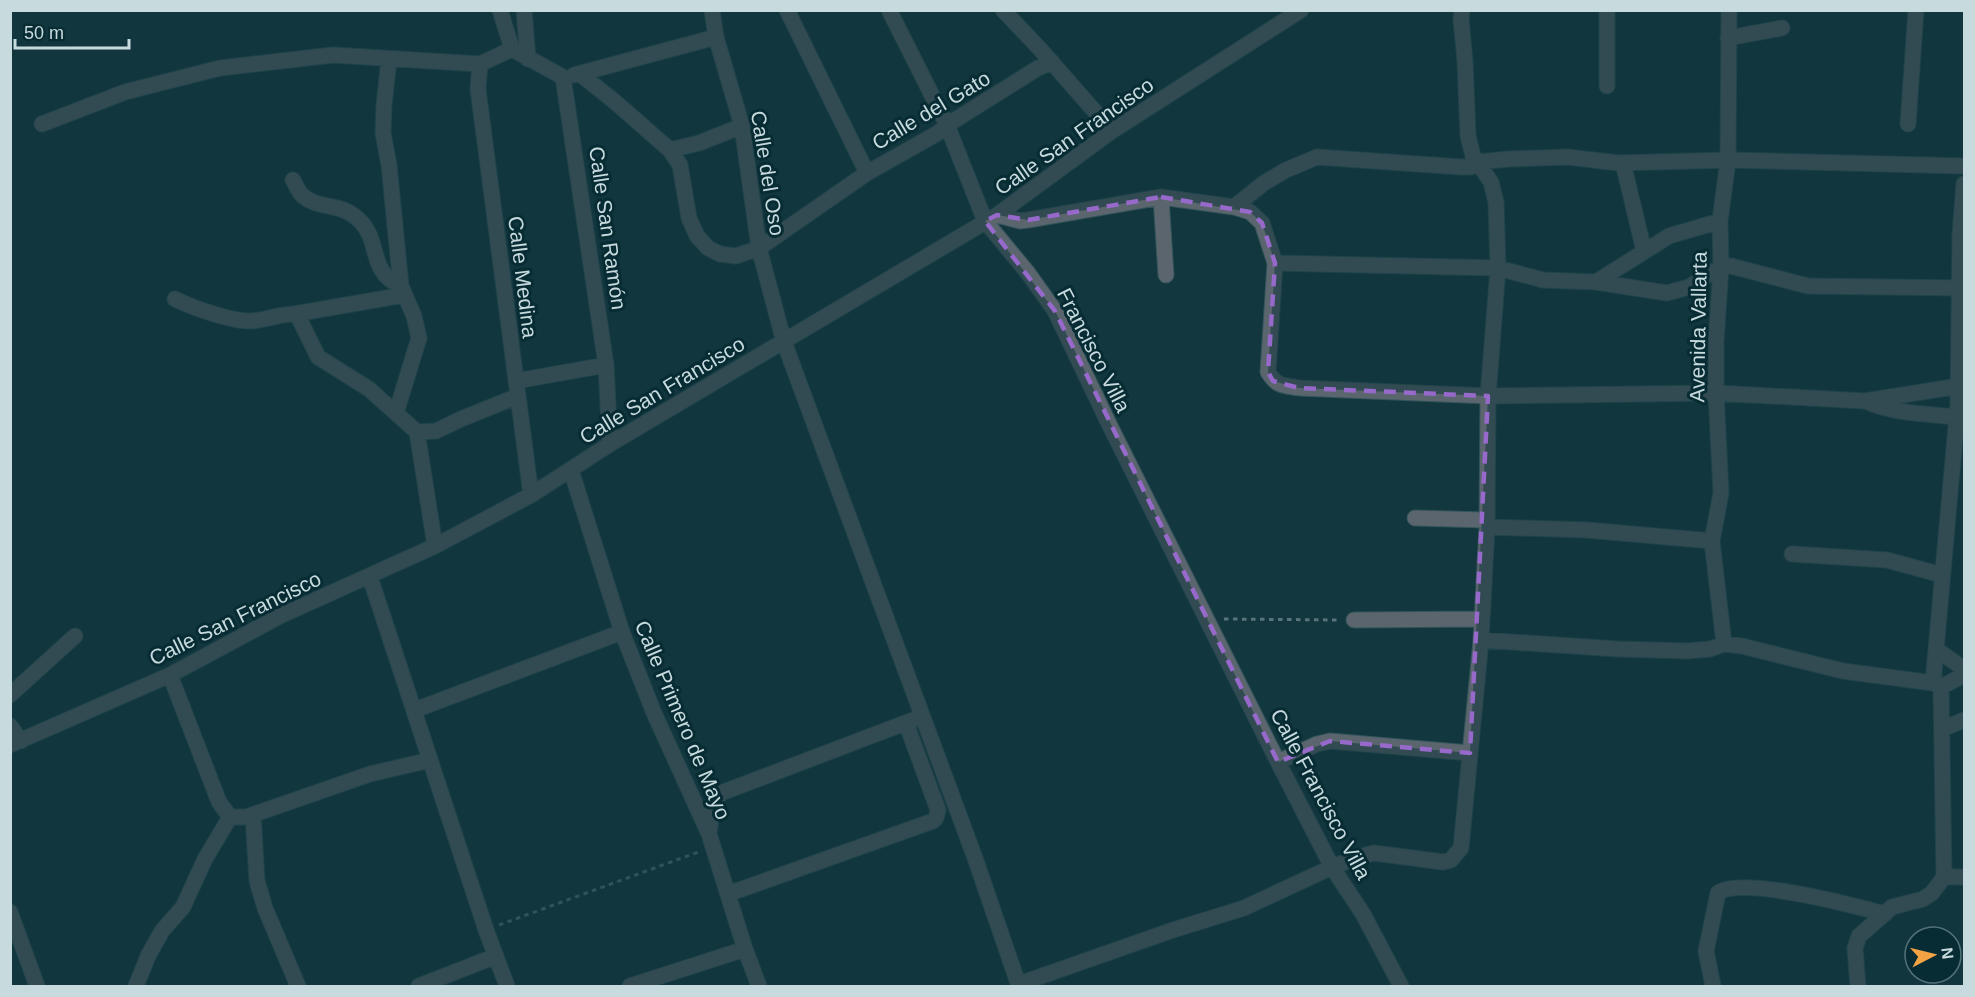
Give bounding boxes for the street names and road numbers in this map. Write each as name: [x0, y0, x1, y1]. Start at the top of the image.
street label: Calle del Gato: [868, 66, 994, 154]
street label: Calle San Francisco: [990, 73, 1158, 199]
street label: Calle del Oso: [747, 109, 789, 237]
street label: Calle San Ramón: [585, 145, 631, 311]
street label: Calle Medina: [504, 215, 542, 340]
street label: Avenida Vallarta: [1685, 251, 1711, 403]
street label: Francisco Villa: [1053, 284, 1135, 416]
street label: Calle San Francisco: [576, 332, 748, 448]
street label: Calle San Francisco: [146, 566, 324, 670]
street label: Calle Primero de Mayo: [631, 617, 735, 823]
street label: Calle Francisco Villa: [1266, 705, 1376, 883]

